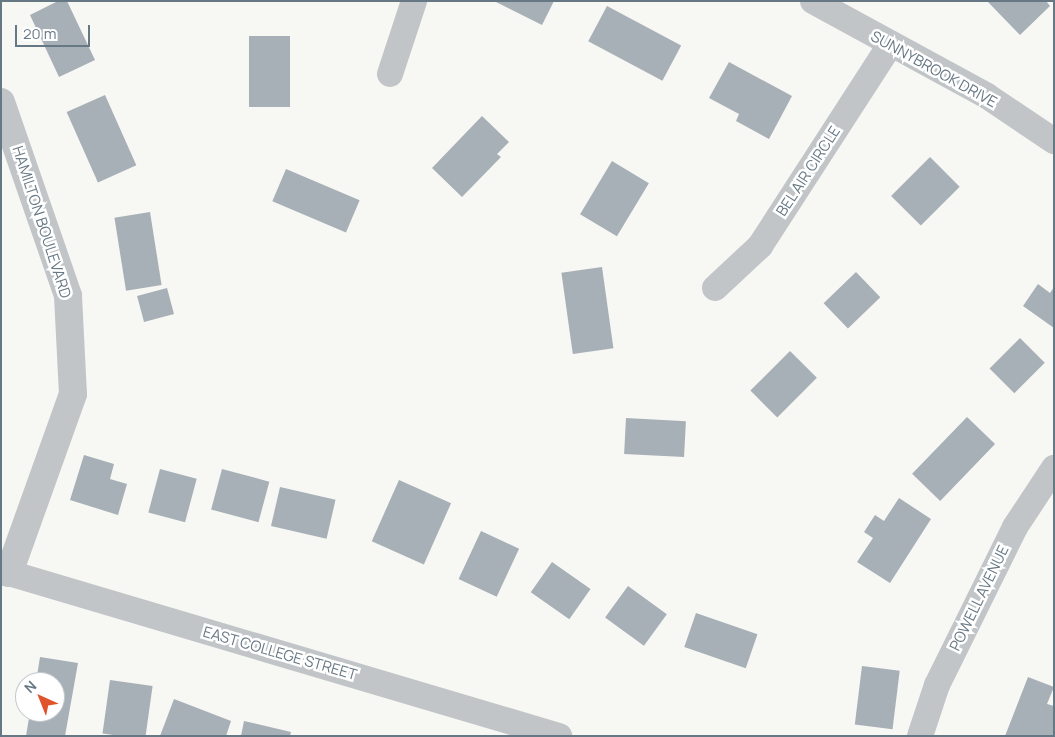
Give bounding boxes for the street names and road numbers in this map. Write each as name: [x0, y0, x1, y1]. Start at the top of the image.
street label: SUNNYBROOK DRIVE: [868, 27, 1000, 111]
street label: BEL AIR CIRCLE: [772, 122, 844, 220]
street label: HAMILTON BOULEVARD: [9, 144, 75, 300]
street label: POWELL AVENUE: [946, 542, 1012, 654]
street label: EAST COLLEGE STREET: [201, 622, 359, 684]

